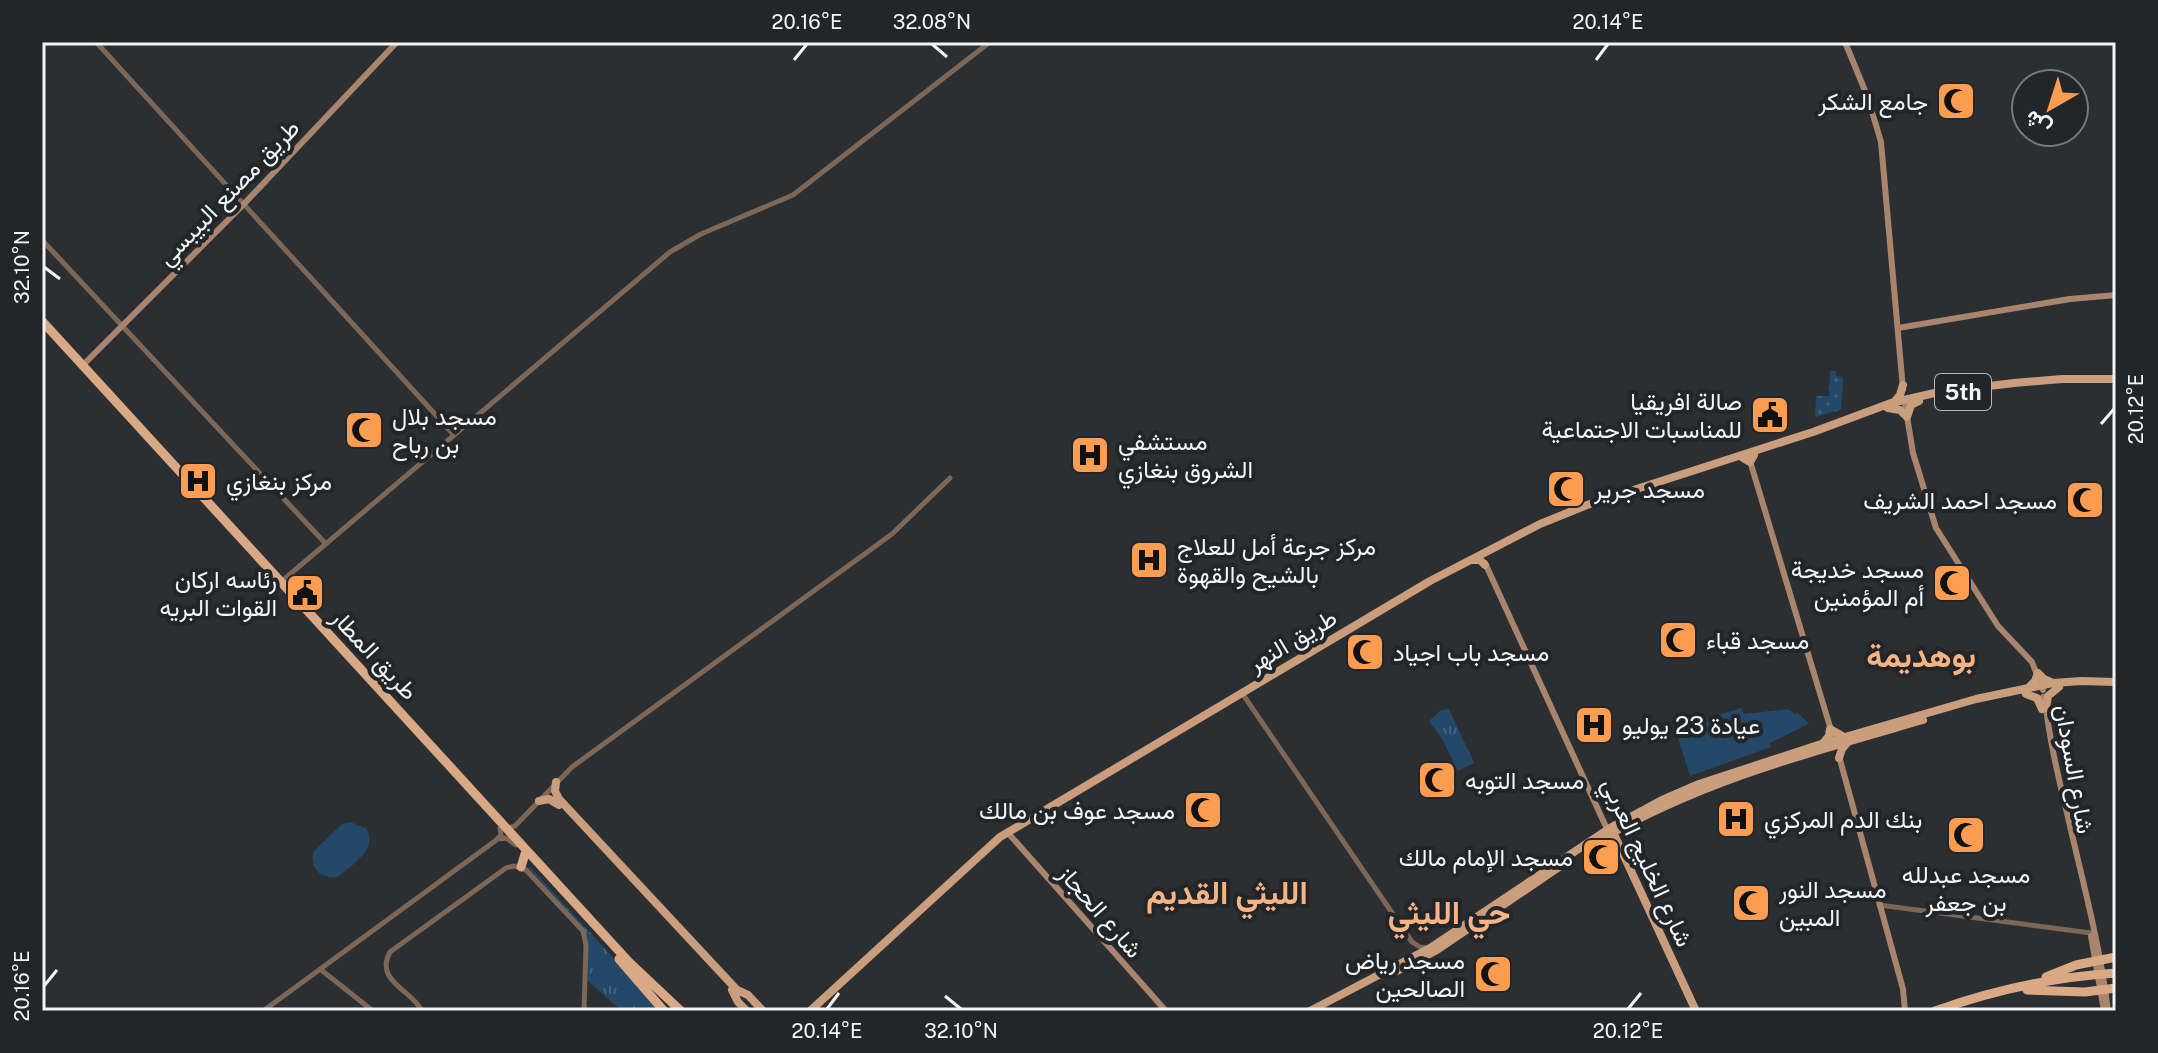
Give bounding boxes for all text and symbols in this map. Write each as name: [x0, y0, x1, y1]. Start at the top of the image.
text: 20.16°E: [772, 10, 842, 34]
text: 32.08°N: [893, 10, 971, 34]
text: 20.14°E: [1572, 10, 1644, 34]
north arrow: [2010, 68, 2090, 148]
mosque icon: جامع الشكر: [1935, 80, 1977, 122]
place label: جامع الشكر: [1817, 87, 1928, 119]
text: ش: [2019, 104, 2056, 142]
street label: طريق مصنع البيبسي: [151, 113, 309, 275]
text: 32.10°N: [10, 230, 34, 304]
road number: 5th: [1935, 374, 1991, 410]
text: 20.12°E: [2124, 374, 2148, 444]
place label: صالة افريقيا للمناسبات الاجتماعية: [1541, 387, 1742, 444]
public building icon: صالة افريقيا للمناسبات الاجتماعية: [1749, 394, 1791, 436]
place label: مسجد بلال بن رباح: [392, 402, 497, 461]
mosque icon: مسجد بلال بن رباح: [343, 409, 385, 451]
place label: مستشفي الشروق بنغازي: [1118, 427, 1253, 489]
hospital icon: مستشفي الشروق بنغازي: [1069, 434, 1111, 476]
hospital icon: مركز بنغازي: [177, 460, 219, 502]
place label: مركز بنغازي: [226, 467, 332, 501]
mosque icon: مسجد جرير: [1545, 468, 1587, 510]
place label: مسجد جرير: [1593, 475, 1705, 505]
mosque icon: مسجد احمد الشريف: [2064, 479, 2106, 521]
place label: مسجد احمد الشريف: [1863, 486, 2057, 516]
place label: مركز جرعة أمل للعلاج بالشيح والقهوة: [1177, 532, 1376, 592]
hospital icon: مركز جرعة أمل للعلاج بالشيح والقهوة: [1128, 539, 1170, 581]
place label: مسجد خديجة أم المؤمنين: [1791, 555, 1924, 614]
mosque icon: مسجد خديجة أم المؤمنين: [1931, 562, 1973, 604]
place label: رئاسه اركان القوات البريه: [160, 565, 277, 623]
public building icon: رئاسه اركان القوات البريه: [284, 572, 326, 614]
street label: طريق المطار: [324, 602, 424, 706]
street label: طريق النهر: [1242, 603, 1342, 680]
mosque icon: مسجد قباء: [1657, 619, 1699, 661]
place label: مسجد قباء: [1706, 626, 1809, 655]
mosque icon: مسجد باب اجياد: [1344, 631, 1386, 673]
district label: بوهديمة: [1866, 637, 1976, 676]
place label: مسجد باب اجياد: [1393, 638, 1549, 667]
street label: شارع السودان: [2047, 702, 2100, 836]
hospital icon: عيادة 23 يوليو: [1573, 704, 1615, 746]
place label: عيادة 23 يوليو: [1622, 711, 1760, 741]
mosque icon: مسجد التوبه: [1416, 759, 1458, 801]
place label: مسجد التوبه: [1465, 766, 1584, 796]
street label: شارع الخليج العربي: [1591, 773, 1699, 953]
mosque icon: مسجد عوف بن مالك: [1182, 789, 1224, 831]
place label: مسجد عوف بن مالك: [979, 796, 1175, 826]
hospital icon: بنك الدم المركزي: [1715, 798, 1757, 840]
place label: بنك الدم المركزي: [1764, 805, 1922, 839]
mosque icon: مسجد عبدلله بن جعفر: [1945, 814, 1987, 856]
mosque icon: مسجد الإمام مالك: [1580, 836, 1622, 878]
place label: مسجد الإمام مالك: [1399, 843, 1573, 874]
street label: شارع الحجاز: [1050, 858, 1149, 965]
place label: مسجد عبدلله بن جعفر: [1902, 860, 2030, 918]
district label: الليثي القديم: [1146, 874, 1308, 920]
place label: مسجد النور المبين: [1778, 875, 1886, 932]
mosque icon: مسجد النور المبين: [1730, 882, 1772, 924]
district label: حي الليثي: [1388, 894, 1510, 940]
place label: مسجد رياض الصالحين: [1345, 946, 1465, 1003]
text: 20.16°E: [10, 951, 34, 1021]
mosque icon: مسجد رياض الصالحين: [1472, 953, 1514, 995]
text: 20.14°E: [791, 1019, 863, 1043]
text: 32.10°N: [924, 1019, 998, 1043]
text: 20.12°E: [1593, 1019, 1663, 1043]

